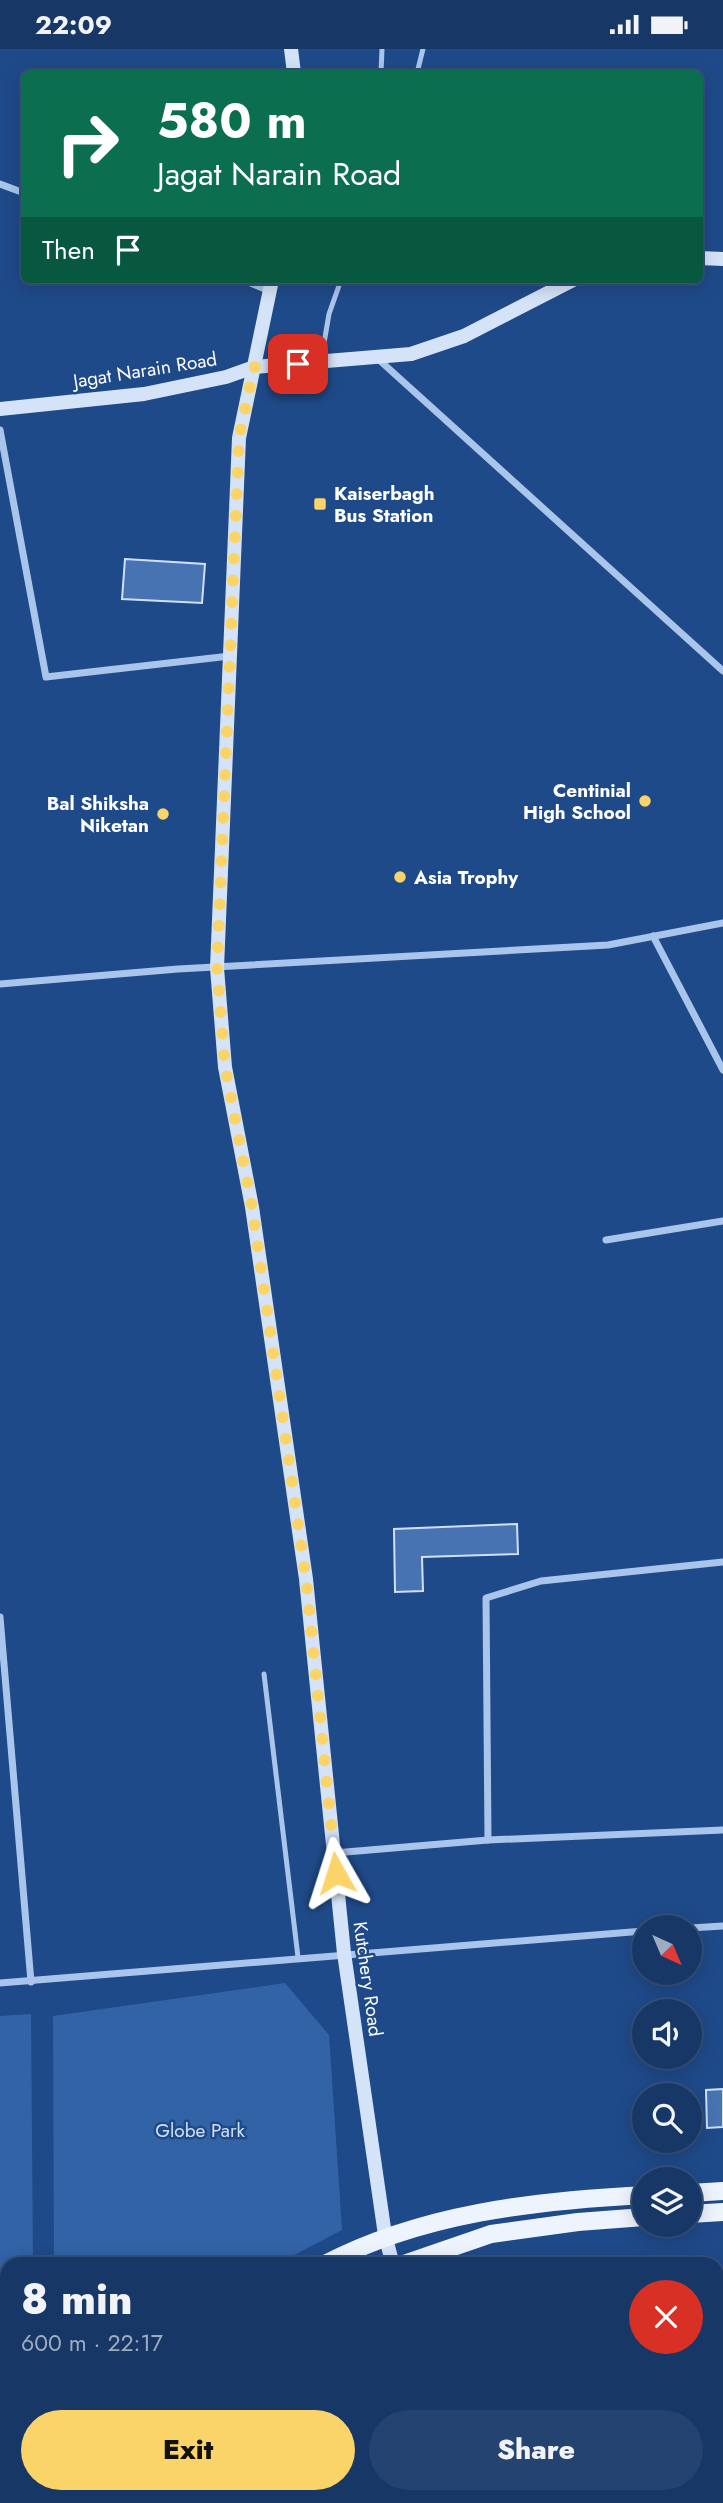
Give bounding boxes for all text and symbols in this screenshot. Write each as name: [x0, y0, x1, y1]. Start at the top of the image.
text: 22:09: [35, 6, 112, 44]
text: 580 m: [157, 86, 307, 156]
icon: right: [42, 98, 133, 189]
text: Jagat Narain Road: [157, 151, 401, 197]
text: Then: [42, 231, 95, 269]
icon: arrive: [109, 231, 147, 269]
pin: [268, 334, 328, 394]
street label: Jagat Narain Road: [68, 345, 219, 395]
icon: arrive: [279, 345, 317, 383]
place label: Kaiserbagh Bus Station: [334, 480, 435, 529]
marker: Kaiserbagh Bus Station: [312, 496, 328, 512]
place label: Centinial High School: [523, 777, 631, 826]
place label: Bal Shiksha Niketan: [47, 790, 149, 839]
marker: Centinial High School: [637, 793, 653, 809]
marker: Bal Shiksha Niketan: [155, 806, 171, 822]
place label: Asia Trophy: [413, 864, 519, 891]
marker: Asia Trophy: [392, 869, 408, 885]
position arrow: [299, 1836, 373, 1910]
north arrow: [632, 1915, 702, 1985]
map controls: [632, 1915, 702, 2237]
street label: Kutchery Road: [347, 1920, 389, 2038]
button: sound: [632, 1999, 702, 2069]
button: search: [632, 2083, 702, 2153]
park label: Globe Park: [155, 2117, 245, 2144]
button: layers: [632, 2167, 702, 2237]
text: 8 min: [21, 2269, 132, 2330]
button: close: [629, 2280, 703, 2354]
text: 600 m · 22:17: [21, 2326, 163, 2360]
button: Exit: [21, 2410, 355, 2490]
button: Share: [369, 2410, 703, 2490]

